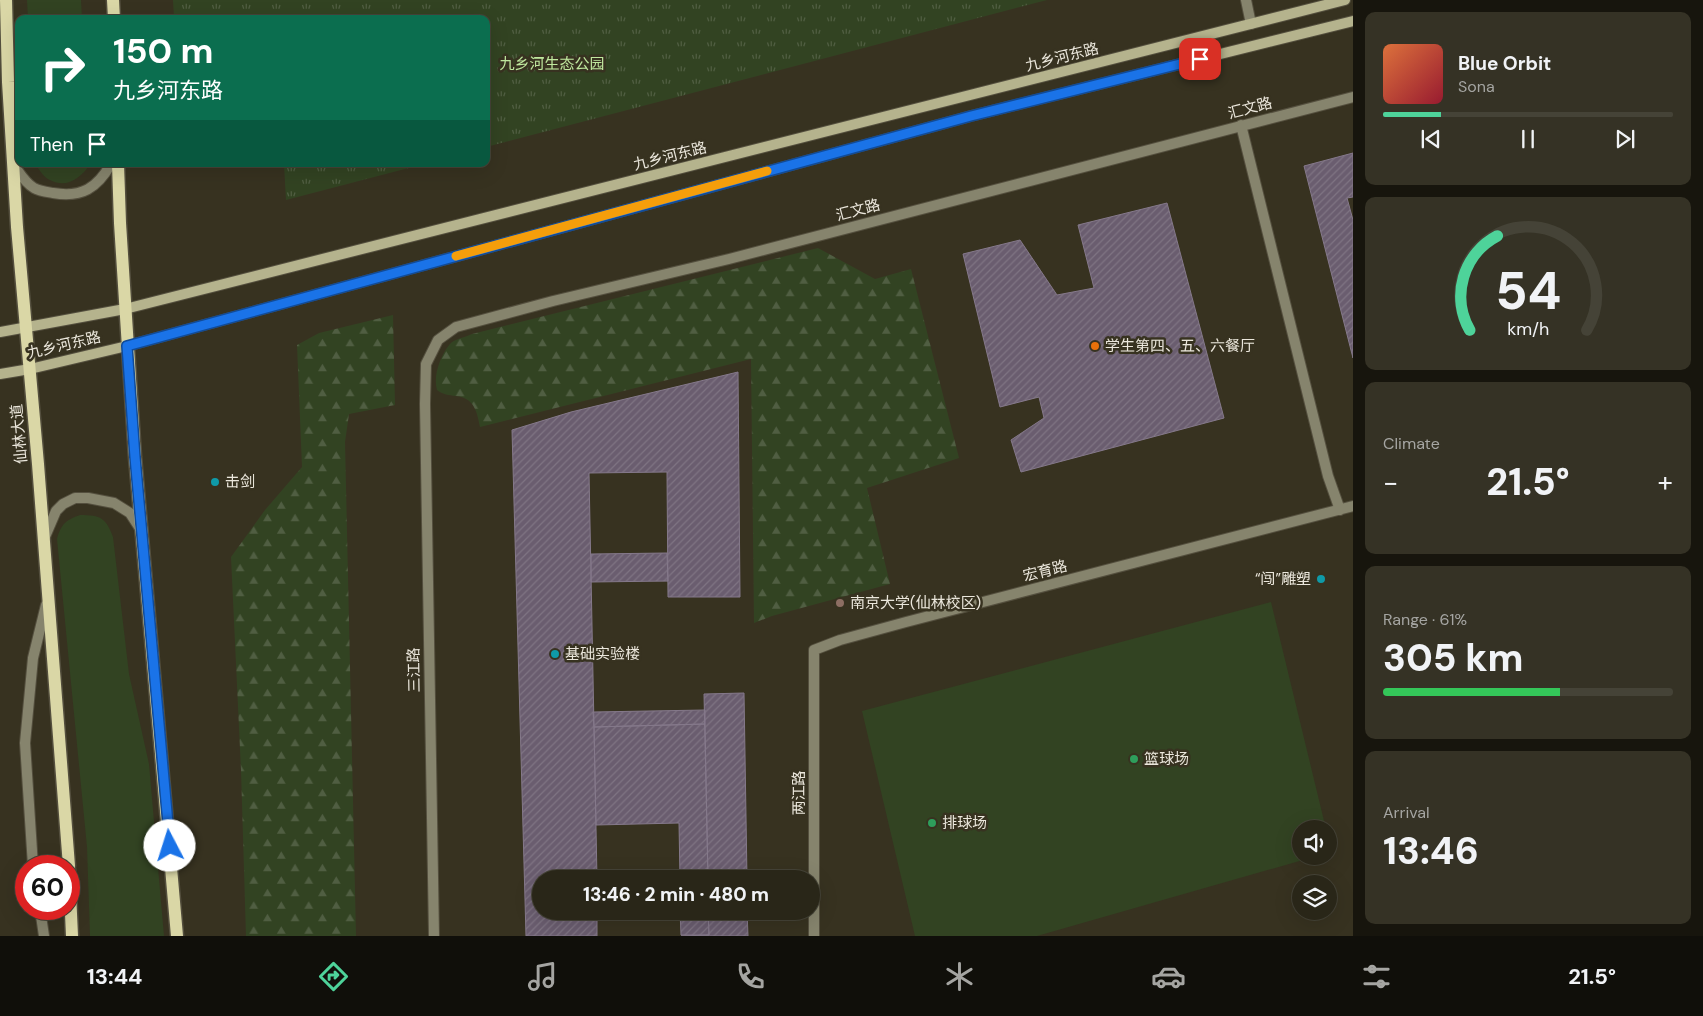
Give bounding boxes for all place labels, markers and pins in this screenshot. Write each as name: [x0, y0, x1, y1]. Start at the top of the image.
pin: [1179, 38, 1221, 80]
place label: 学生第四、五、六餐厅: [1105, 336, 1255, 356]
marker: 学生第四、五、六餐厅: [1089, 340, 1101, 352]
place label: 击剑: [225, 472, 255, 492]
marker: 击剑: [209, 476, 221, 488]
place label: “闯”雕塑: [1255, 569, 1311, 589]
marker: “闯”雕塑: [1315, 573, 1327, 585]
place label: 南京大学(仙林校区): [850, 593, 981, 613]
marker: 南京大学(仙林校区): [834, 597, 846, 609]
place label: 基础实验楼: [565, 644, 640, 664]
marker: 基础实验楼: [549, 648, 561, 660]
place label: 篮球场: [1144, 749, 1189, 769]
marker: 篮球场: [1128, 753, 1140, 765]
place label: 排球场: [942, 813, 987, 833]
marker: 排球场: [926, 817, 938, 829]

